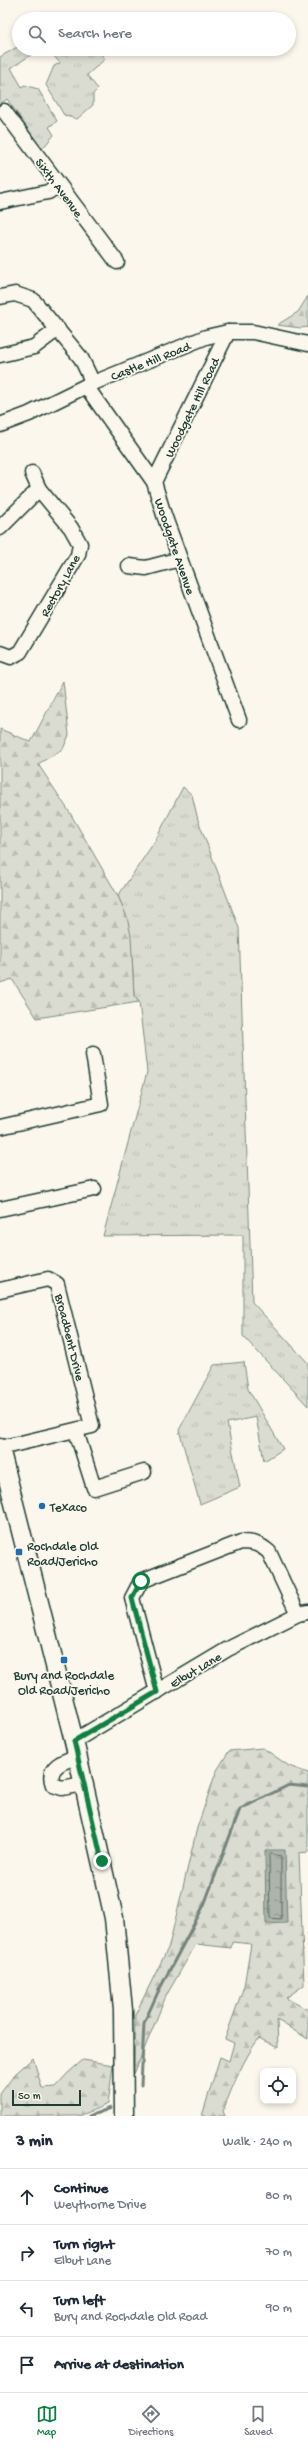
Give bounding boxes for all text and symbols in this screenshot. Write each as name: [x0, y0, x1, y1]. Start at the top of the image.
search box: [12, 12, 296, 56]
icon: search: [26, 23, 48, 45]
text: Search here: [58, 25, 132, 43]
street label: Sixth Avenue: [31, 156, 85, 221]
street label: Castle Hill Road: [109, 339, 194, 385]
street label: Woodgate Hill Road: [163, 354, 225, 461]
street label: Woodgate Avenue: [150, 497, 197, 597]
street label: Rectory Lane: [38, 552, 85, 620]
street label: Broadbent Drive: [50, 1291, 87, 1383]
marker: Texaco: [37, 1501, 47, 1511]
place label: Texaco: [49, 1501, 87, 1516]
place label: Rochdale Old Road/Jericho: [27, 1540, 99, 1570]
marker: Rochdale Old Road/Jericho: [14, 1547, 24, 1557]
route start: [132, 1572, 150, 1590]
street label: Elbut Lane: [168, 1650, 225, 1692]
marker: Bury and Rochdale Old Road/Jericho: [59, 1655, 69, 1665]
place label: Bury and Rochdale Old Road/Jericho: [13, 1669, 114, 1699]
route end: [93, 1852, 111, 1870]
map controls: [260, 2068, 296, 2104]
button: locate: [260, 2068, 296, 2104]
scale bar: [12, 2088, 81, 2107]
text: 50 m: [18, 2091, 40, 2103]
text: 3 min: [16, 2132, 53, 2152]
text: Walk · 240 m: [223, 2135, 292, 2150]
text: Continue: [54, 2180, 108, 2198]
icon: ahead: [16, 2186, 38, 2208]
text: 80 m: [265, 2189, 292, 2204]
text: Weythorne Drive: [54, 2198, 146, 2213]
text: Turn right: [54, 2236, 114, 2254]
icon: right: [16, 2242, 38, 2264]
text: 70 m: [266, 2245, 292, 2260]
text: Elbut Lane: [54, 2254, 111, 2269]
text: Turn left: [54, 2292, 105, 2310]
icon: left: [16, 2298, 38, 2320]
text: 90 m: [266, 2301, 292, 2316]
text: Bury and Rochdale Old Road: [54, 2310, 207, 2325]
icon: arrive: [16, 2354, 38, 2376]
text: Arrive at destination: [54, 2356, 184, 2374]
tab: Map: [36, 2403, 58, 2439]
tab: Directions: [129, 2403, 173, 2439]
tab: Saved: [244, 2403, 272, 2439]

